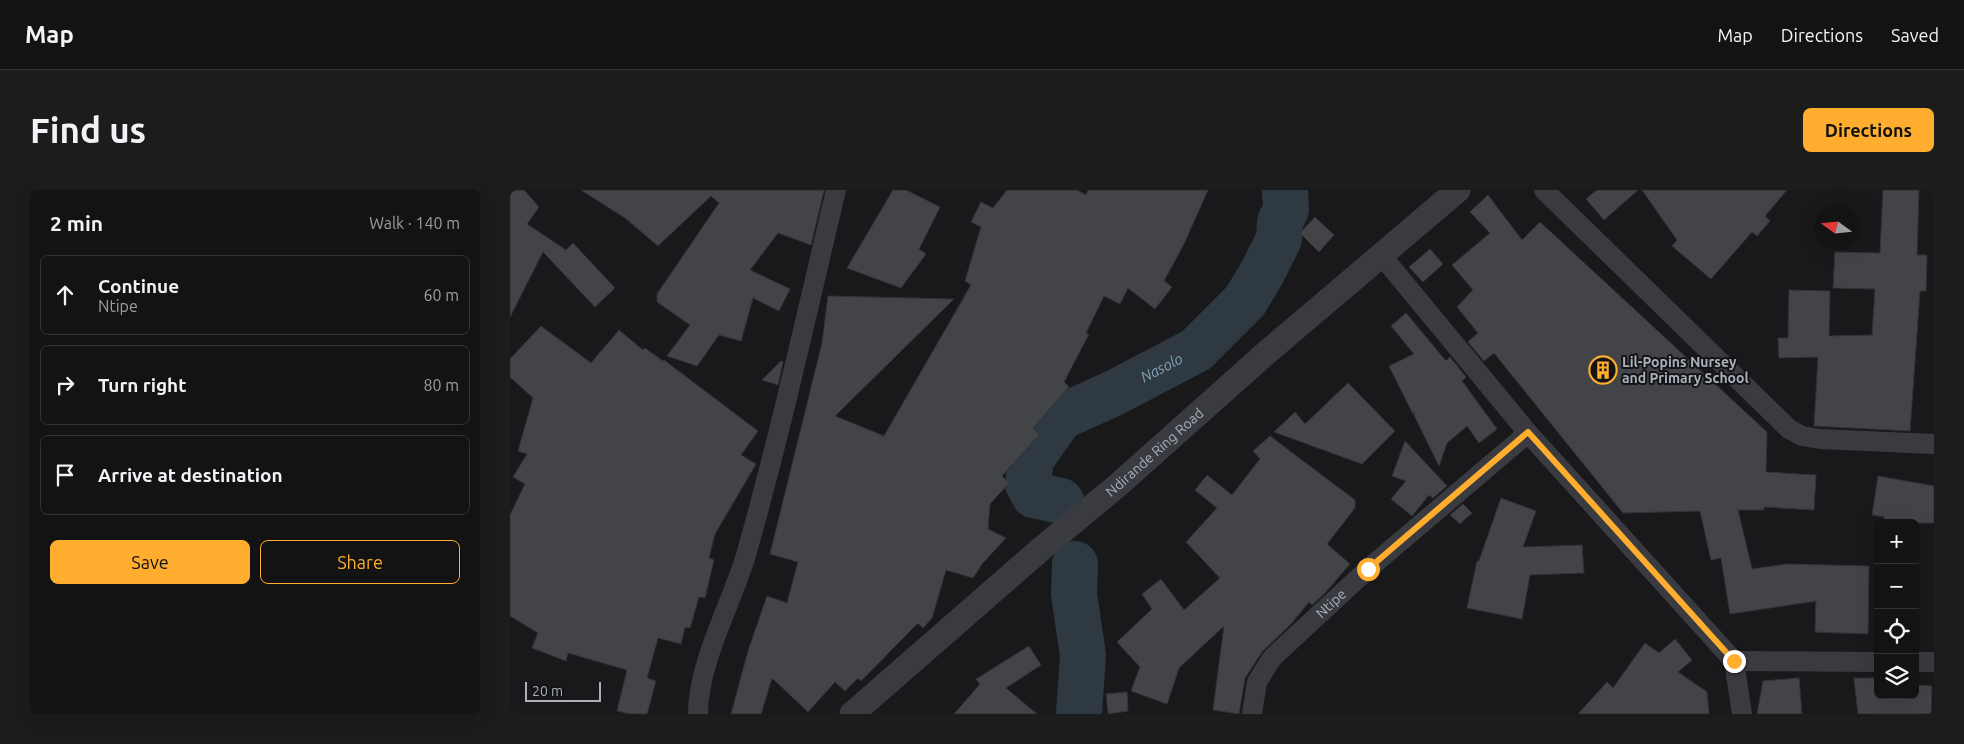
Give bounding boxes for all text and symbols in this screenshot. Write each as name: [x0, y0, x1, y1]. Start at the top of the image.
text: Map: [25, 21, 74, 48]
text: Map: [1717, 25, 1753, 45]
text: Directions: [1781, 25, 1863, 45]
text: Saved: [1891, 25, 1939, 45]
button: Directions: [1803, 108, 1934, 152]
text: Find us: [30, 110, 146, 150]
north arrow: [1814, 205, 1859, 250]
text: 2 min: [50, 211, 103, 235]
text: Walk · 140 m: [369, 214, 460, 232]
text: Continue: [98, 275, 179, 297]
icon: ahead: [51, 281, 79, 309]
text: 60 m: [423, 286, 459, 304]
text: Ntipe: [98, 297, 138, 315]
water label: Nasolo: [1138, 350, 1185, 386]
place label: Lil-Popins Nursey and Primary School: [1622, 354, 1749, 386]
building icon: Lil-Popins Nursey and Primary School: [1588, 355, 1618, 385]
icon: right: [51, 371, 79, 399]
text: Turn right: [98, 374, 186, 396]
text: 80 m: [423, 376, 459, 394]
street label: Ndirande Ring Road: [1102, 405, 1207, 500]
icon: arrive: [51, 461, 79, 489]
text: Arrive at destination: [98, 464, 283, 486]
map controls: [1874, 519, 1919, 699]
button: +: [1874, 519, 1919, 564]
button: Save: [50, 540, 250, 584]
button: Share: [260, 540, 460, 584]
route start: [1357, 558, 1380, 581]
button: −: [1874, 564, 1919, 609]
street label: Ntipe: [1313, 586, 1349, 621]
button: locate: [1874, 609, 1919, 654]
route end: [1723, 650, 1746, 673]
button: layers: [1874, 654, 1919, 699]
scale bar: [525, 679, 601, 702]
text: 20 m: [532, 683, 563, 699]

